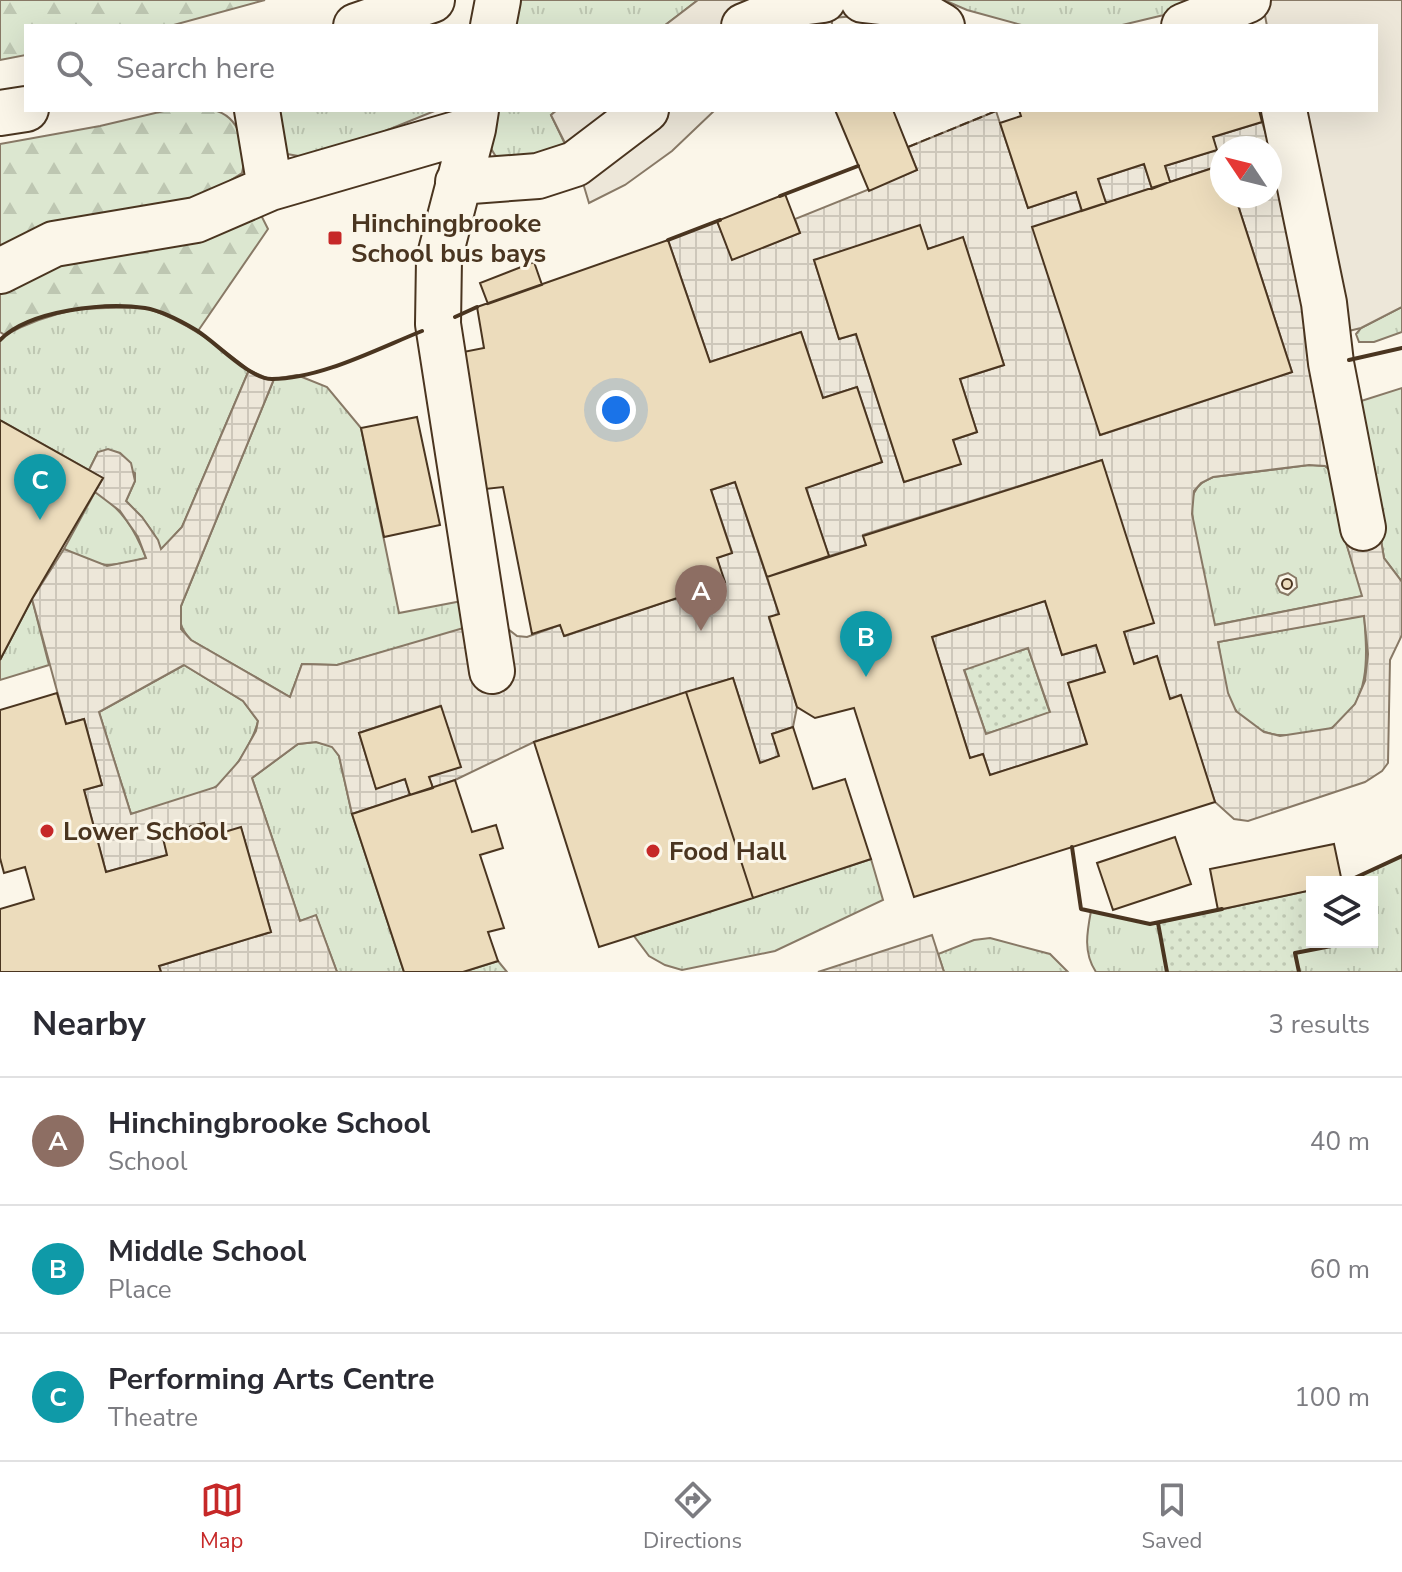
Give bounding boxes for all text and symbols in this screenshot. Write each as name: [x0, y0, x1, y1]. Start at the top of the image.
search box: [24, 24, 1378, 112]
icon: search: [52, 46, 96, 90]
text: Search here: [116, 48, 275, 89]
north arrow: [1210, 136, 1282, 208]
place label: Hinchingbrooke School bus bays: [351, 206, 546, 271]
marker: Hinchingbrooke School bus bays: [326, 229, 344, 247]
your location: [596, 390, 636, 430]
pin: C: [14, 454, 66, 520]
pin: A: [675, 565, 727, 631]
pin: B: [840, 611, 892, 677]
place label: Lower School: [63, 814, 228, 849]
marker: Lower School: [38, 822, 56, 840]
place label: Food Hall: [669, 834, 787, 869]
marker: Food Hall: [644, 842, 662, 860]
map controls: [1306, 876, 1378, 948]
button: layers: [1306, 876, 1378, 948]
text: Nearby: [32, 1001, 146, 1047]
text: 3 results: [1269, 1007, 1370, 1042]
text: Hinchingbrooke School: [108, 1103, 430, 1144]
text: A: [48, 1124, 68, 1159]
text: 40 m: [1310, 1124, 1370, 1159]
text: School: [108, 1144, 187, 1179]
text: Middle School: [108, 1231, 306, 1272]
text: B: [49, 1252, 67, 1287]
text: 60 m: [1310, 1252, 1370, 1287]
text: Place: [108, 1272, 172, 1307]
text: Performing Arts Centre: [108, 1359, 435, 1400]
text: C: [49, 1380, 67, 1415]
text: 100 m: [1294, 1380, 1370, 1415]
text: Theatre: [108, 1400, 198, 1435]
tab: Map: [200, 1478, 244, 1556]
tab: Directions: [643, 1478, 742, 1556]
tab: Saved: [1142, 1478, 1202, 1556]

